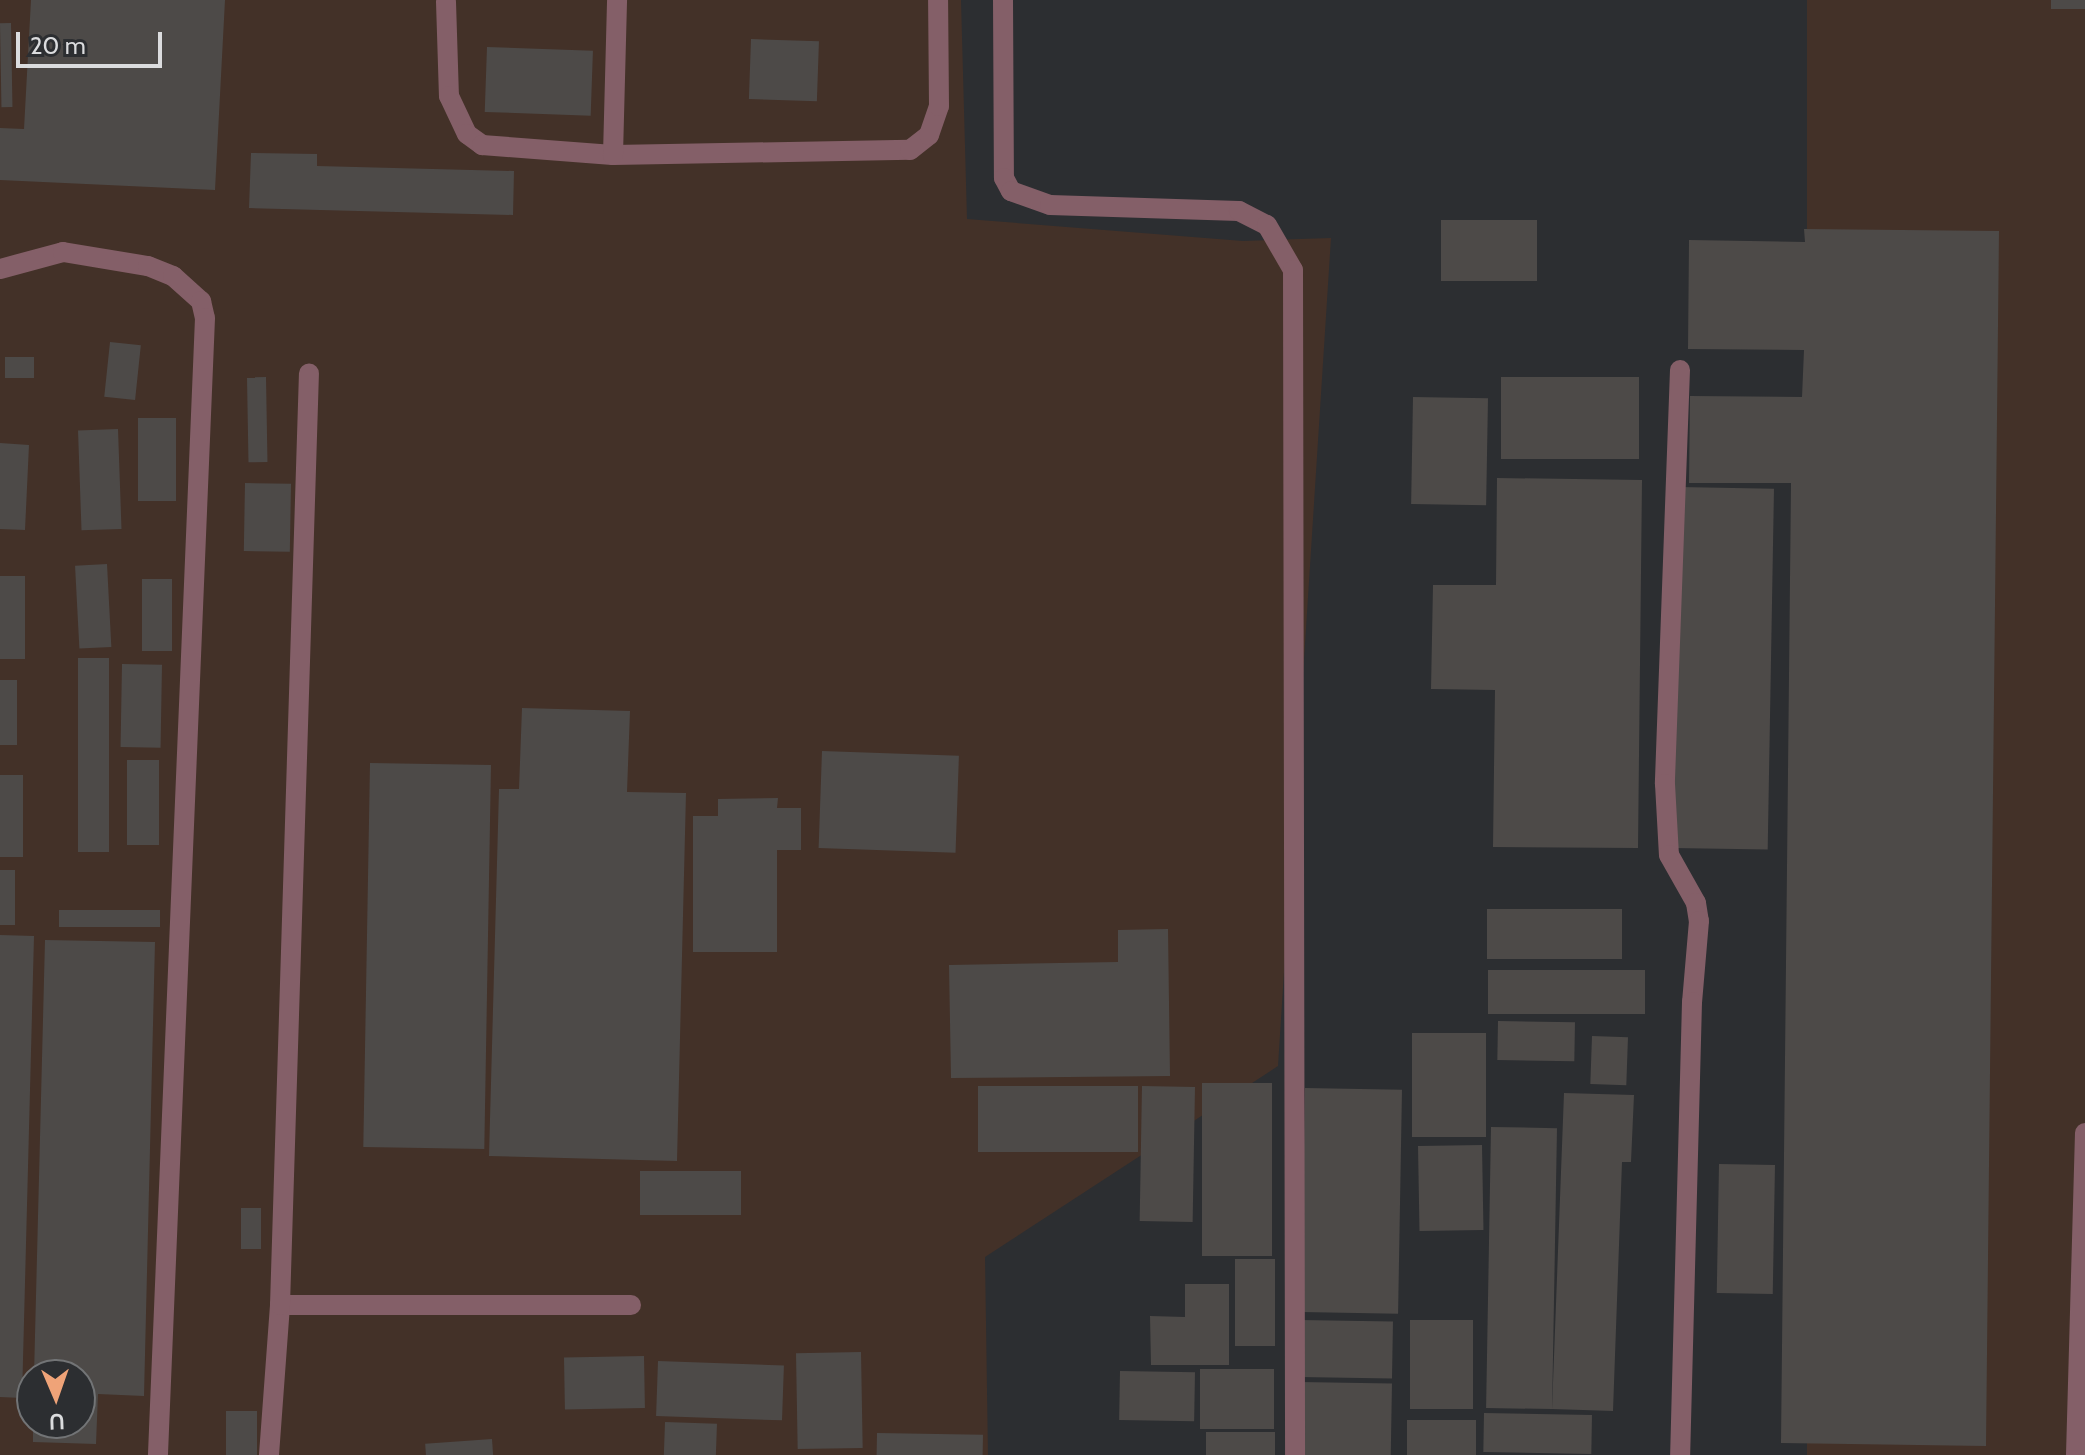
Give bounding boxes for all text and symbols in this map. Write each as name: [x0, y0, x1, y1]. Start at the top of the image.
scale bar: [20, 16, 166, 66]
text: 20 m: [30, 31, 86, 60]
north arrow: [16, 1359, 96, 1439]
text: U: [48, 1408, 65, 1435]

